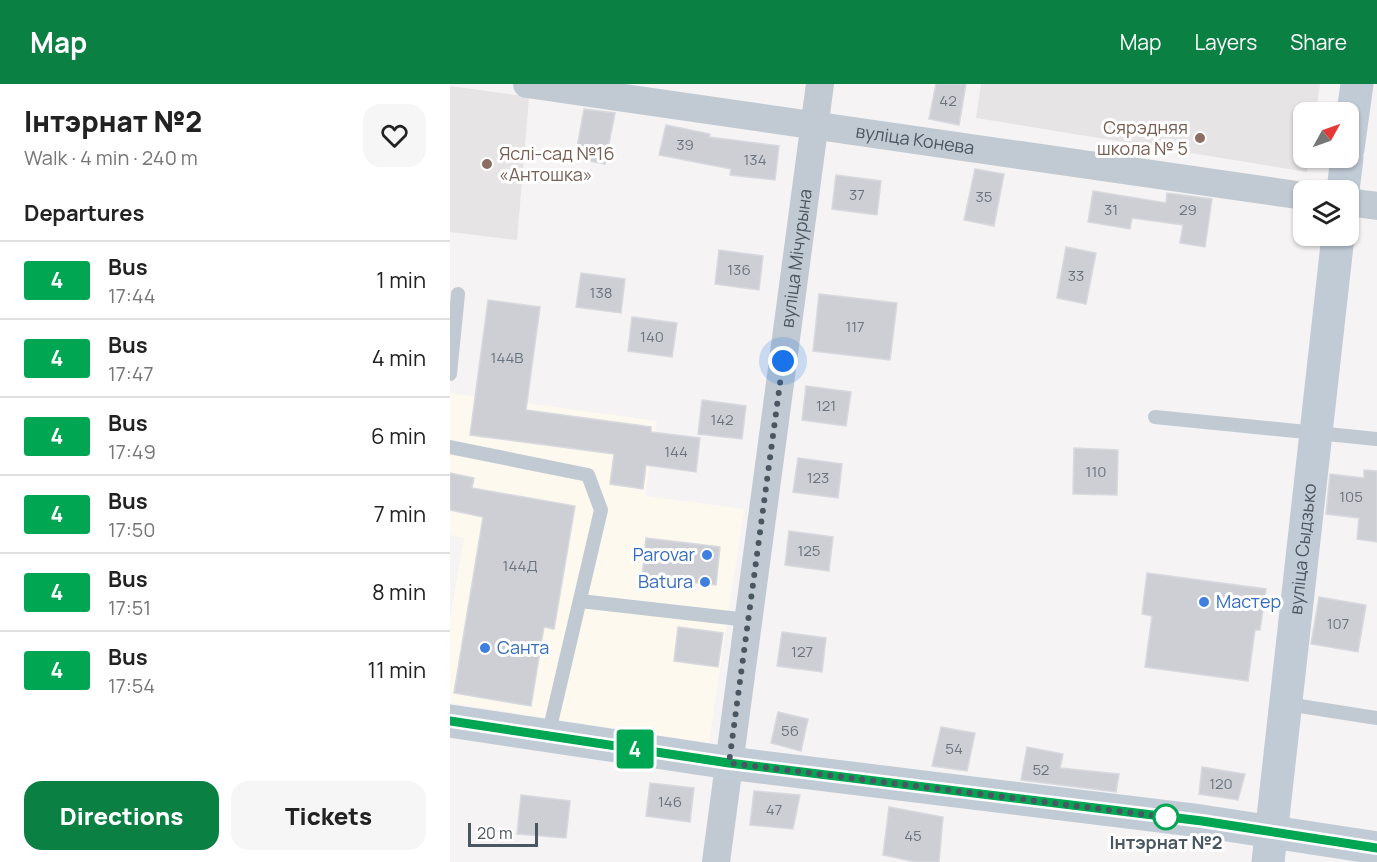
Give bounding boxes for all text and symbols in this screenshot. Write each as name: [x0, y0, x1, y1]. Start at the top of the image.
text: Map: [30, 23, 87, 61]
text: Map: [1120, 28, 1161, 56]
text: Layers: [1194, 28, 1257, 56]
text: Share: [1290, 28, 1347, 56]
house number: 42: [939, 90, 957, 111]
text: Інтэрнат №2: [24, 102, 202, 140]
north arrow: [1293, 102, 1359, 168]
map controls: [1293, 102, 1359, 246]
button: heart: [363, 104, 426, 167]
place label: Сярэдняя школа № 5: [1097, 115, 1188, 160]
street label: вуліца Конева: [854, 119, 976, 159]
marker: Сярэдняя школа № 5: [1193, 131, 1207, 145]
house number: 39: [676, 134, 694, 155]
place label: Яслі-сад №16 «Антошка»: [499, 141, 615, 186]
text: Walk · 4 min · 240 m: [24, 144, 198, 171]
house number: 134: [744, 149, 767, 170]
marker: Яслі-сад №16 «Антошка»: [480, 157, 494, 171]
button: layers: [1293, 180, 1359, 246]
house number: 37: [849, 184, 865, 205]
house number: 35: [976, 186, 992, 207]
street label: вуліца Мічурына: [775, 187, 817, 329]
text: Departures: [24, 198, 144, 228]
house number: 31: [1104, 199, 1118, 220]
house number: 29: [1179, 199, 1197, 220]
text: Bus: [108, 252, 148, 282]
house number: 136: [727, 259, 751, 280]
text: 1 min: [376, 265, 426, 295]
house number: 33: [1068, 265, 1084, 286]
text: 4: [51, 266, 63, 294]
text: 17:44: [108, 282, 156, 309]
house number: 138: [590, 282, 612, 303]
house number: 117: [845, 316, 865, 337]
house number: 140: [640, 326, 664, 347]
text: Bus: [108, 330, 148, 360]
text: 4 min: [372, 343, 426, 373]
text: 4: [51, 344, 63, 372]
your location: [768, 346, 798, 376]
house number: 144В: [491, 347, 523, 368]
text: 17:47: [108, 360, 154, 387]
house number: 121: [816, 395, 836, 416]
text: Bus: [108, 408, 148, 438]
house number: 142: [710, 409, 734, 430]
text: 6 min: [371, 421, 426, 451]
text: 4: [51, 422, 63, 450]
text: 17:49: [108, 438, 156, 465]
house number: 144: [664, 441, 688, 462]
house number: 110: [1086, 461, 1106, 482]
house number: 123: [807, 467, 829, 488]
street label: вуліца Сыдзько: [1283, 482, 1321, 616]
text: Bus: [108, 486, 148, 516]
house number: 105: [1339, 486, 1363, 507]
text: 7 min: [374, 499, 426, 529]
text: 4: [51, 500, 63, 528]
text: 17:50: [108, 516, 156, 543]
house number: 125: [797, 540, 821, 561]
place label: Parovar: [633, 542, 696, 566]
marker: Parovar: [700, 548, 714, 562]
house number: 144Д: [503, 555, 537, 576]
text: Bus: [108, 564, 148, 594]
place label: Batura: [638, 569, 693, 593]
marker: Batura: [698, 575, 712, 589]
text: 8 min: [372, 577, 426, 607]
text: 4: [51, 578, 63, 606]
place label: Мастер: [1216, 589, 1281, 613]
text: 17:51: [108, 594, 151, 621]
marker: Мастер: [1197, 595, 1211, 609]
house number: 107: [1327, 613, 1349, 634]
place label: Санта: [497, 635, 549, 659]
marker: Санта: [478, 641, 492, 655]
house number: 127: [791, 641, 813, 662]
text: Bus: [108, 642, 148, 672]
text: 11 min: [368, 655, 426, 685]
text: 4: [51, 656, 63, 684]
text: 17:54: [108, 672, 155, 699]
house number: 56: [781, 720, 799, 741]
line badge: 4: [616, 730, 654, 768]
text: 4: [629, 735, 641, 763]
house number: 54: [945, 738, 963, 759]
house number: 52: [1033, 759, 1049, 780]
house number: 120: [1209, 773, 1233, 794]
button: Directions: [24, 781, 219, 850]
button: Tickets: [231, 781, 426, 850]
house number: 146: [658, 791, 682, 812]
house number: 47: [766, 799, 782, 820]
marker: Інтэрнат №2: [1153, 804, 1179, 830]
scale bar: [468, 820, 538, 848]
text: 20 m: [477, 822, 513, 844]
house number: 45: [904, 825, 922, 846]
place label: Інтэрнат №2: [1110, 830, 1222, 854]

